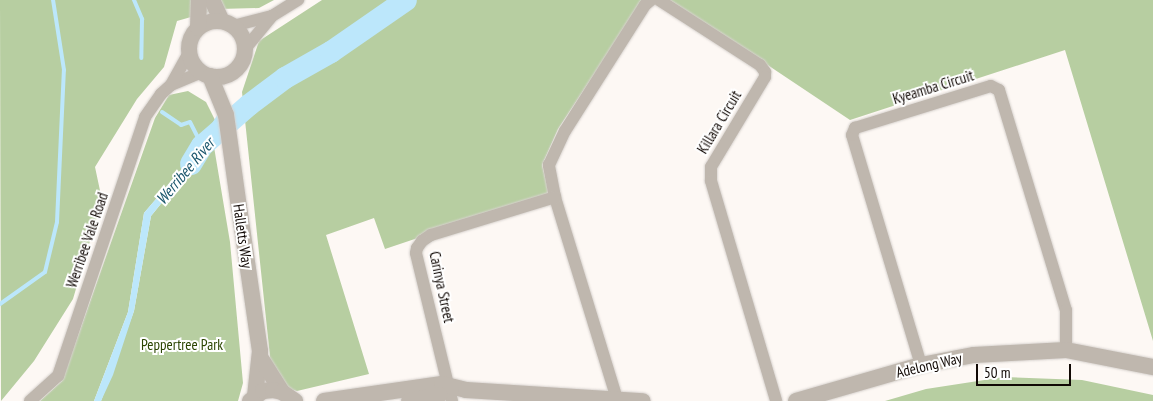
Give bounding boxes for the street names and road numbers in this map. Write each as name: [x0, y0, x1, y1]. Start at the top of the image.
street label: Kyeamba Circuit: [890, 66, 976, 108]
street label: Killara Circuit: [693, 87, 745, 157]
street label: Werribee Vale Road: [62, 190, 112, 290]
street label: Halletts Way: [230, 203, 256, 269]
street label: Carinya Street: [426, 250, 458, 324]
street label: Adelong Way: [894, 349, 964, 381]

